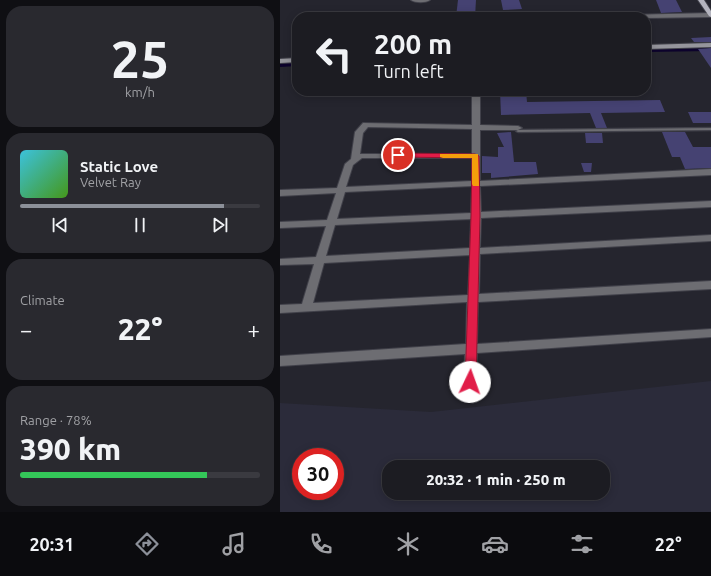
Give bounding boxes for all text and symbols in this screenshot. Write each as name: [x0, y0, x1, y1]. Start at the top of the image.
icon: left: [308, 28, 360, 80]
text: 200 m: [374, 28, 452, 59]
text: 25: [111, 30, 169, 88]
text: Turn left: [374, 61, 444, 81]
text: km/h: [125, 85, 155, 99]
pin: [381, 138, 415, 172]
icon: arrive: [387, 144, 409, 166]
text: Static Love: [80, 158, 158, 175]
text: Velvet Ray: [80, 175, 141, 189]
icon: previous: [49, 214, 71, 236]
icon: pause: [129, 214, 151, 236]
icon: next: [209, 214, 231, 236]
text: Climate: [20, 293, 65, 307]
text: 22°: [118, 312, 162, 346]
text: −: [20, 317, 32, 342]
text: +: [248, 317, 260, 342]
position arrow: [449, 361, 491, 403]
text: Range · 78%: [20, 413, 92, 427]
text: 390 km: [20, 432, 121, 466]
speed limit sign: 30: [292, 448, 344, 500]
text: 20:32 · 1 min · 250 m: [426, 471, 566, 488]
icon: directions: [133, 530, 161, 558]
icon: music: [220, 530, 248, 558]
icon: phone: [307, 530, 335, 558]
icon: climate: [394, 530, 422, 558]
icon: car: [481, 530, 509, 558]
icon: filters: [568, 530, 596, 558]
text: 20:31: [29, 534, 75, 554]
text: 22°: [655, 534, 682, 554]

